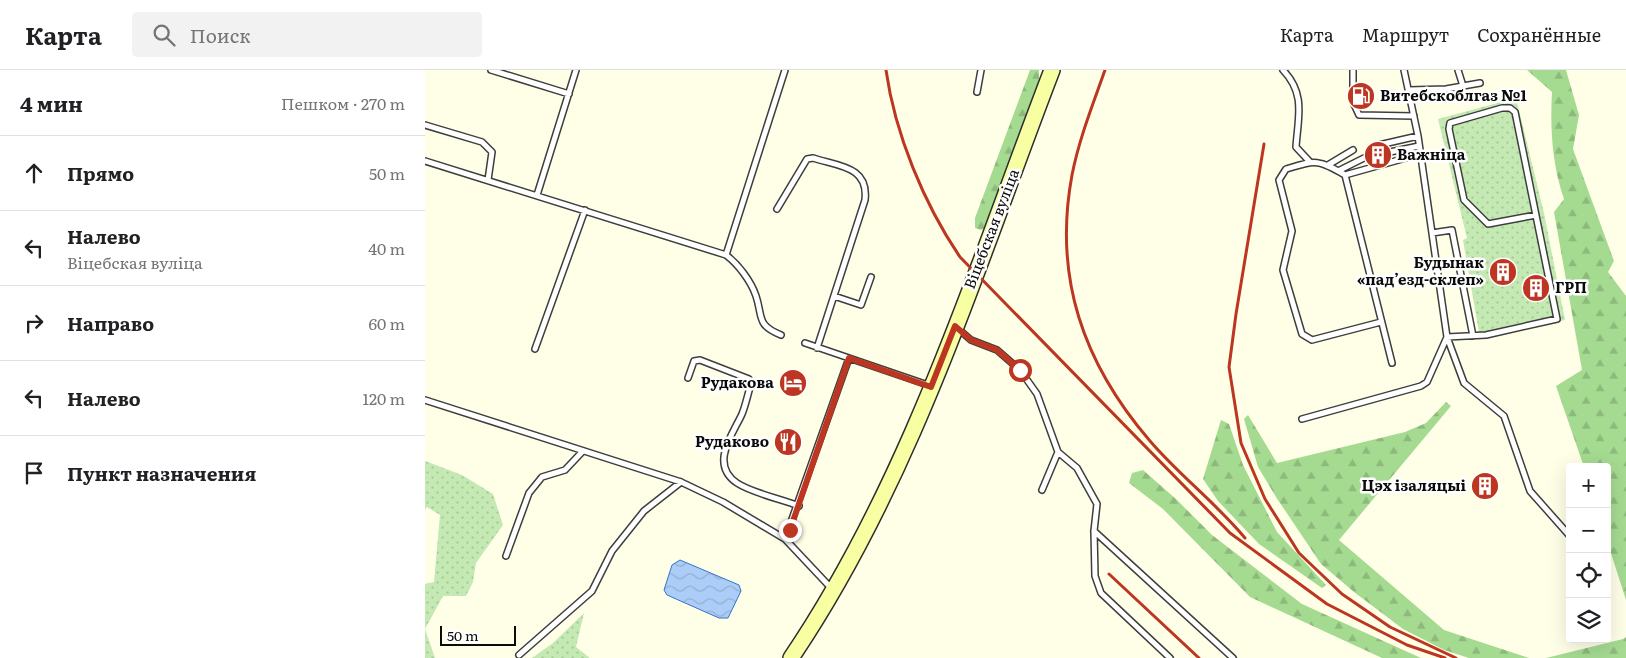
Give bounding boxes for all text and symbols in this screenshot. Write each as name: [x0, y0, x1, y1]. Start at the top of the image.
search box: [132, 12, 482, 57]
text: Карта: [25, 17, 102, 52]
icon: search: [150, 21, 178, 49]
text: Поиск: [190, 21, 251, 49]
text: Карта: [1280, 21, 1334, 48]
text: Маршрут: [1362, 21, 1449, 48]
text: Сохранённые: [1477, 21, 1601, 48]
fuel station icon: Витебскоблгаз №1: [1346, 81, 1376, 111]
place label: Витебскоблгаз №1: [1380, 83, 1527, 106]
text: 4 мин: [20, 87, 83, 118]
text: Пешком · 270 m: [281, 91, 405, 115]
building icon: Важніца: [1363, 140, 1393, 170]
place label: Важніца: [1397, 142, 1466, 165]
icon: ahead: [20, 159, 48, 187]
text: Прямо: [67, 159, 134, 187]
text: 50 m: [369, 161, 405, 185]
street label: Віцебская вуліца: [957, 164, 1024, 292]
text: Налево: [67, 222, 141, 250]
icon: left: [20, 234, 48, 262]
text: 40 m: [368, 236, 405, 260]
text: Віцебская вуліца: [67, 250, 203, 274]
place label: Будынак «падʼезд-склеп»: [1357, 250, 1484, 290]
building icon: Будынак «падʼезд-склеп»: [1488, 257, 1518, 287]
building icon: ГРП: [1521, 273, 1551, 303]
place label: ГРП: [1555, 275, 1587, 298]
icon: right: [20, 309, 48, 337]
text: Направо: [67, 309, 154, 337]
text: 60 m: [368, 311, 405, 335]
route start: [1009, 359, 1032, 382]
hotel icon: Рудакова: [778, 368, 808, 398]
place label: Рудакова: [701, 370, 774, 393]
icon: left: [20, 384, 48, 412]
text: Налево: [67, 384, 141, 412]
text: 120 m: [362, 386, 405, 410]
restaurant icon: Рудаково: [773, 427, 803, 457]
place label: Рудаково: [695, 429, 769, 452]
icon: arrive: [20, 459, 48, 487]
text: Пункт назначения: [67, 459, 256, 487]
map controls: [1566, 463, 1611, 643]
button: +: [1566, 463, 1611, 508]
building icon: Цэх ізаляцыі: [1470, 471, 1500, 501]
place label: Цэх ізаляцыі: [1362, 473, 1467, 496]
button: −: [1566, 508, 1611, 553]
route end: [779, 519, 802, 542]
button: locate: [1566, 553, 1611, 598]
button: layers: [1566, 598, 1611, 643]
scale bar: [440, 623, 516, 646]
text: 50 m: [447, 625, 479, 645]

